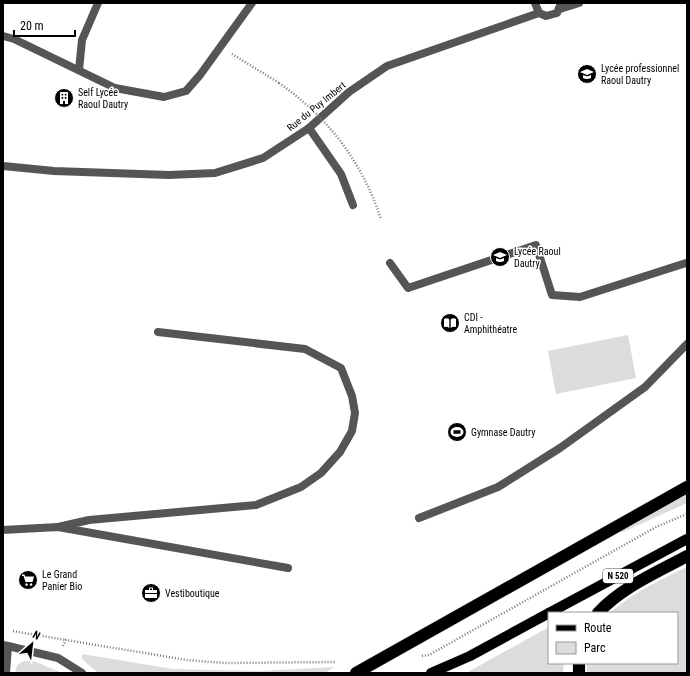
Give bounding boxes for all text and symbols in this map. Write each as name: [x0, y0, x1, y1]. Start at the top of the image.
scale bar: [14, 12, 75, 38]
text: 20 m: [20, 19, 44, 33]
school or university icon: Lycée professionnel Raoul Dautry: [576, 63, 598, 85]
place label: Lycée professionnel Raoul Dautry: [601, 63, 679, 86]
street label: Rue du Puy Imbert: [285, 79, 348, 133]
building icon: Self Lycée Raoul Dautry: [53, 87, 75, 109]
place label: Self Lycée Raoul Dautry: [78, 87, 128, 110]
school or university icon: Lycée Raoul Dautry: [489, 246, 511, 268]
place label: Lycée Raoul Dautry: [514, 246, 561, 269]
library icon: CDI - Amphithéatre: [439, 312, 461, 334]
place label: CDI - Amphithéatre: [464, 312, 518, 335]
sports icon: Gymnase Dautry: [446, 421, 468, 443]
place label: Gymnase Dautry: [471, 427, 535, 438]
supermarket icon: Le Grand Panier Bio: [17, 569, 39, 591]
place label: Le Grand Panier Bio: [42, 569, 82, 592]
road number: N 520: [603, 569, 633, 583]
office icon: Vestiboutique: [140, 582, 162, 604]
place label: Vestiboutique: [165, 588, 220, 599]
legend: [548, 612, 678, 664]
text: Route: [584, 621, 612, 635]
north arrow: [12, 624, 52, 664]
text: N: [30, 628, 43, 643]
text: Parc: [584, 641, 606, 655]

